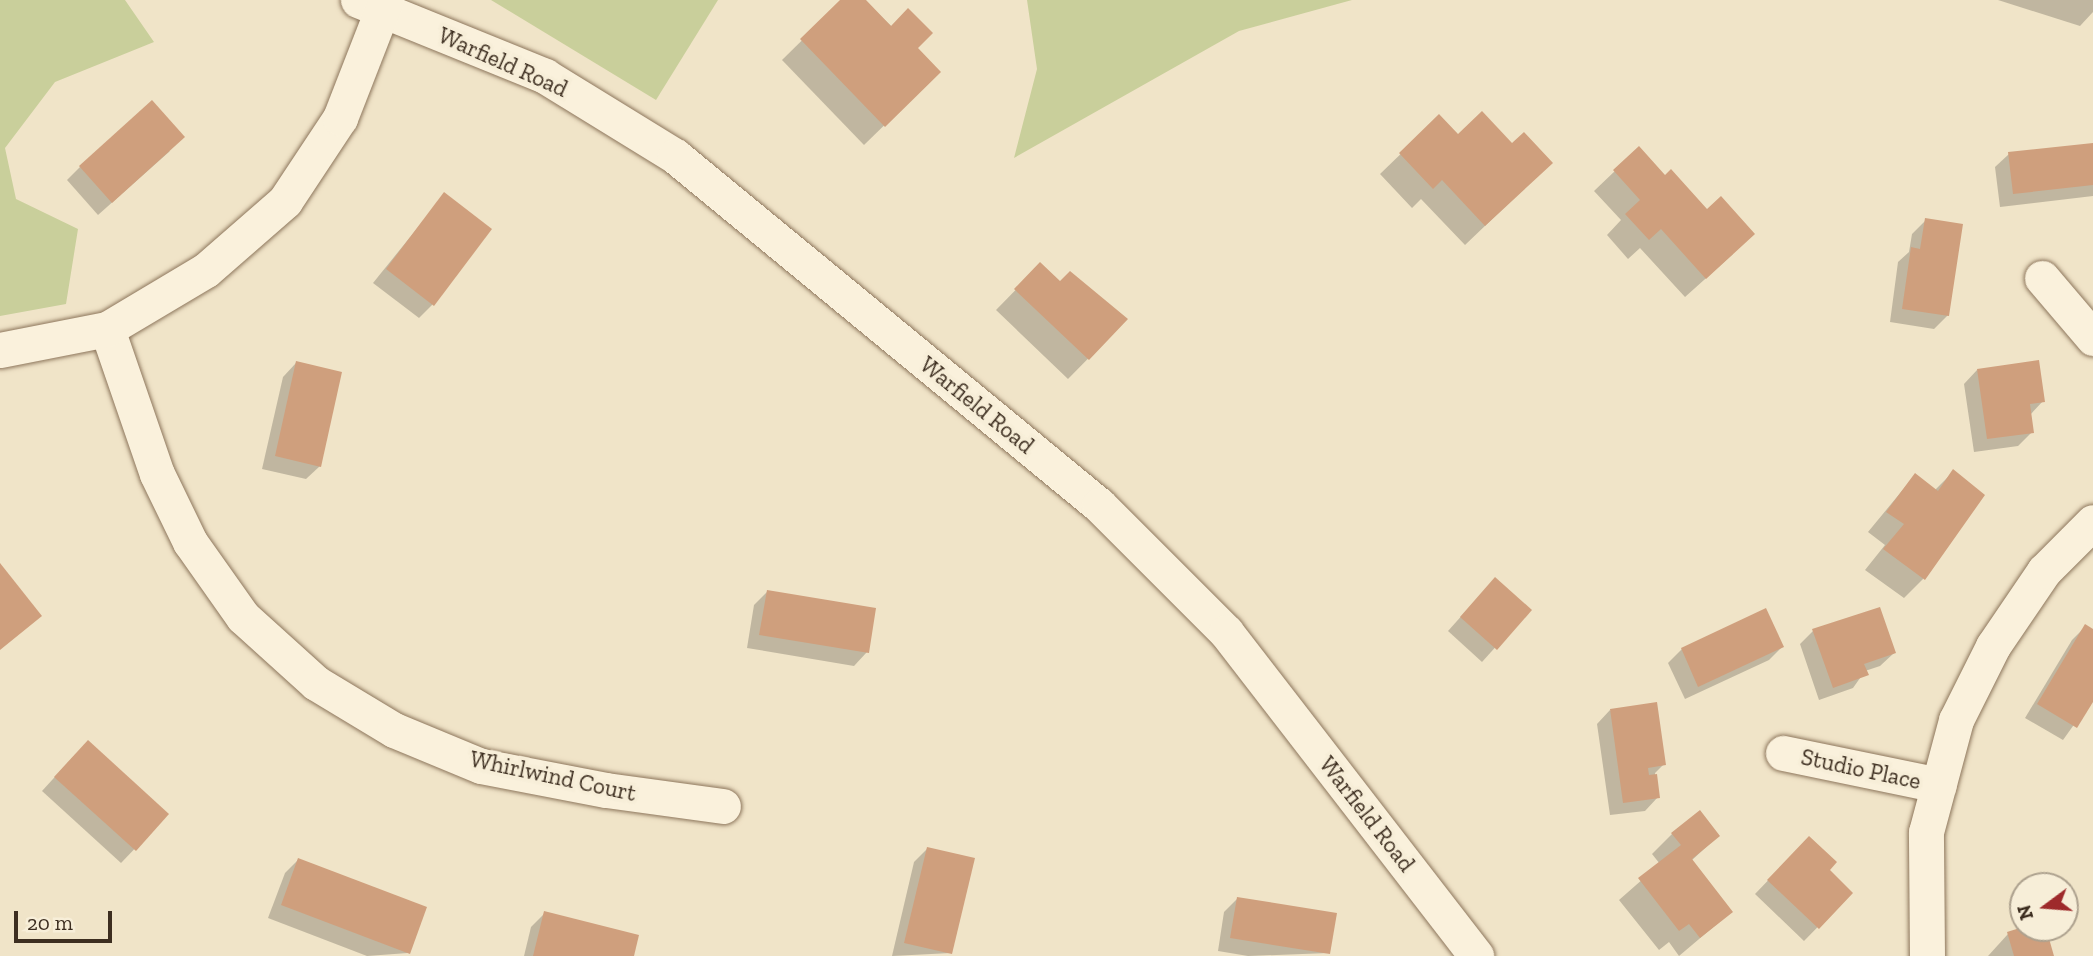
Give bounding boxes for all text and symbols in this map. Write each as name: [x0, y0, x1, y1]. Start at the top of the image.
street label: Warfield Road: [434, 21, 572, 103]
street label: Warfield Road: [914, 351, 1040, 459]
street label: Studio Place: [1799, 743, 1923, 795]
street label: Whirlwind Court: [467, 745, 639, 807]
street label: Warfield Road: [1313, 751, 1421, 877]
north arrow: [2009, 872, 2079, 942]
scale bar: [18, 897, 116, 941]
text: N: [2012, 902, 2038, 922]
text: 20 m: [27, 910, 73, 935]

